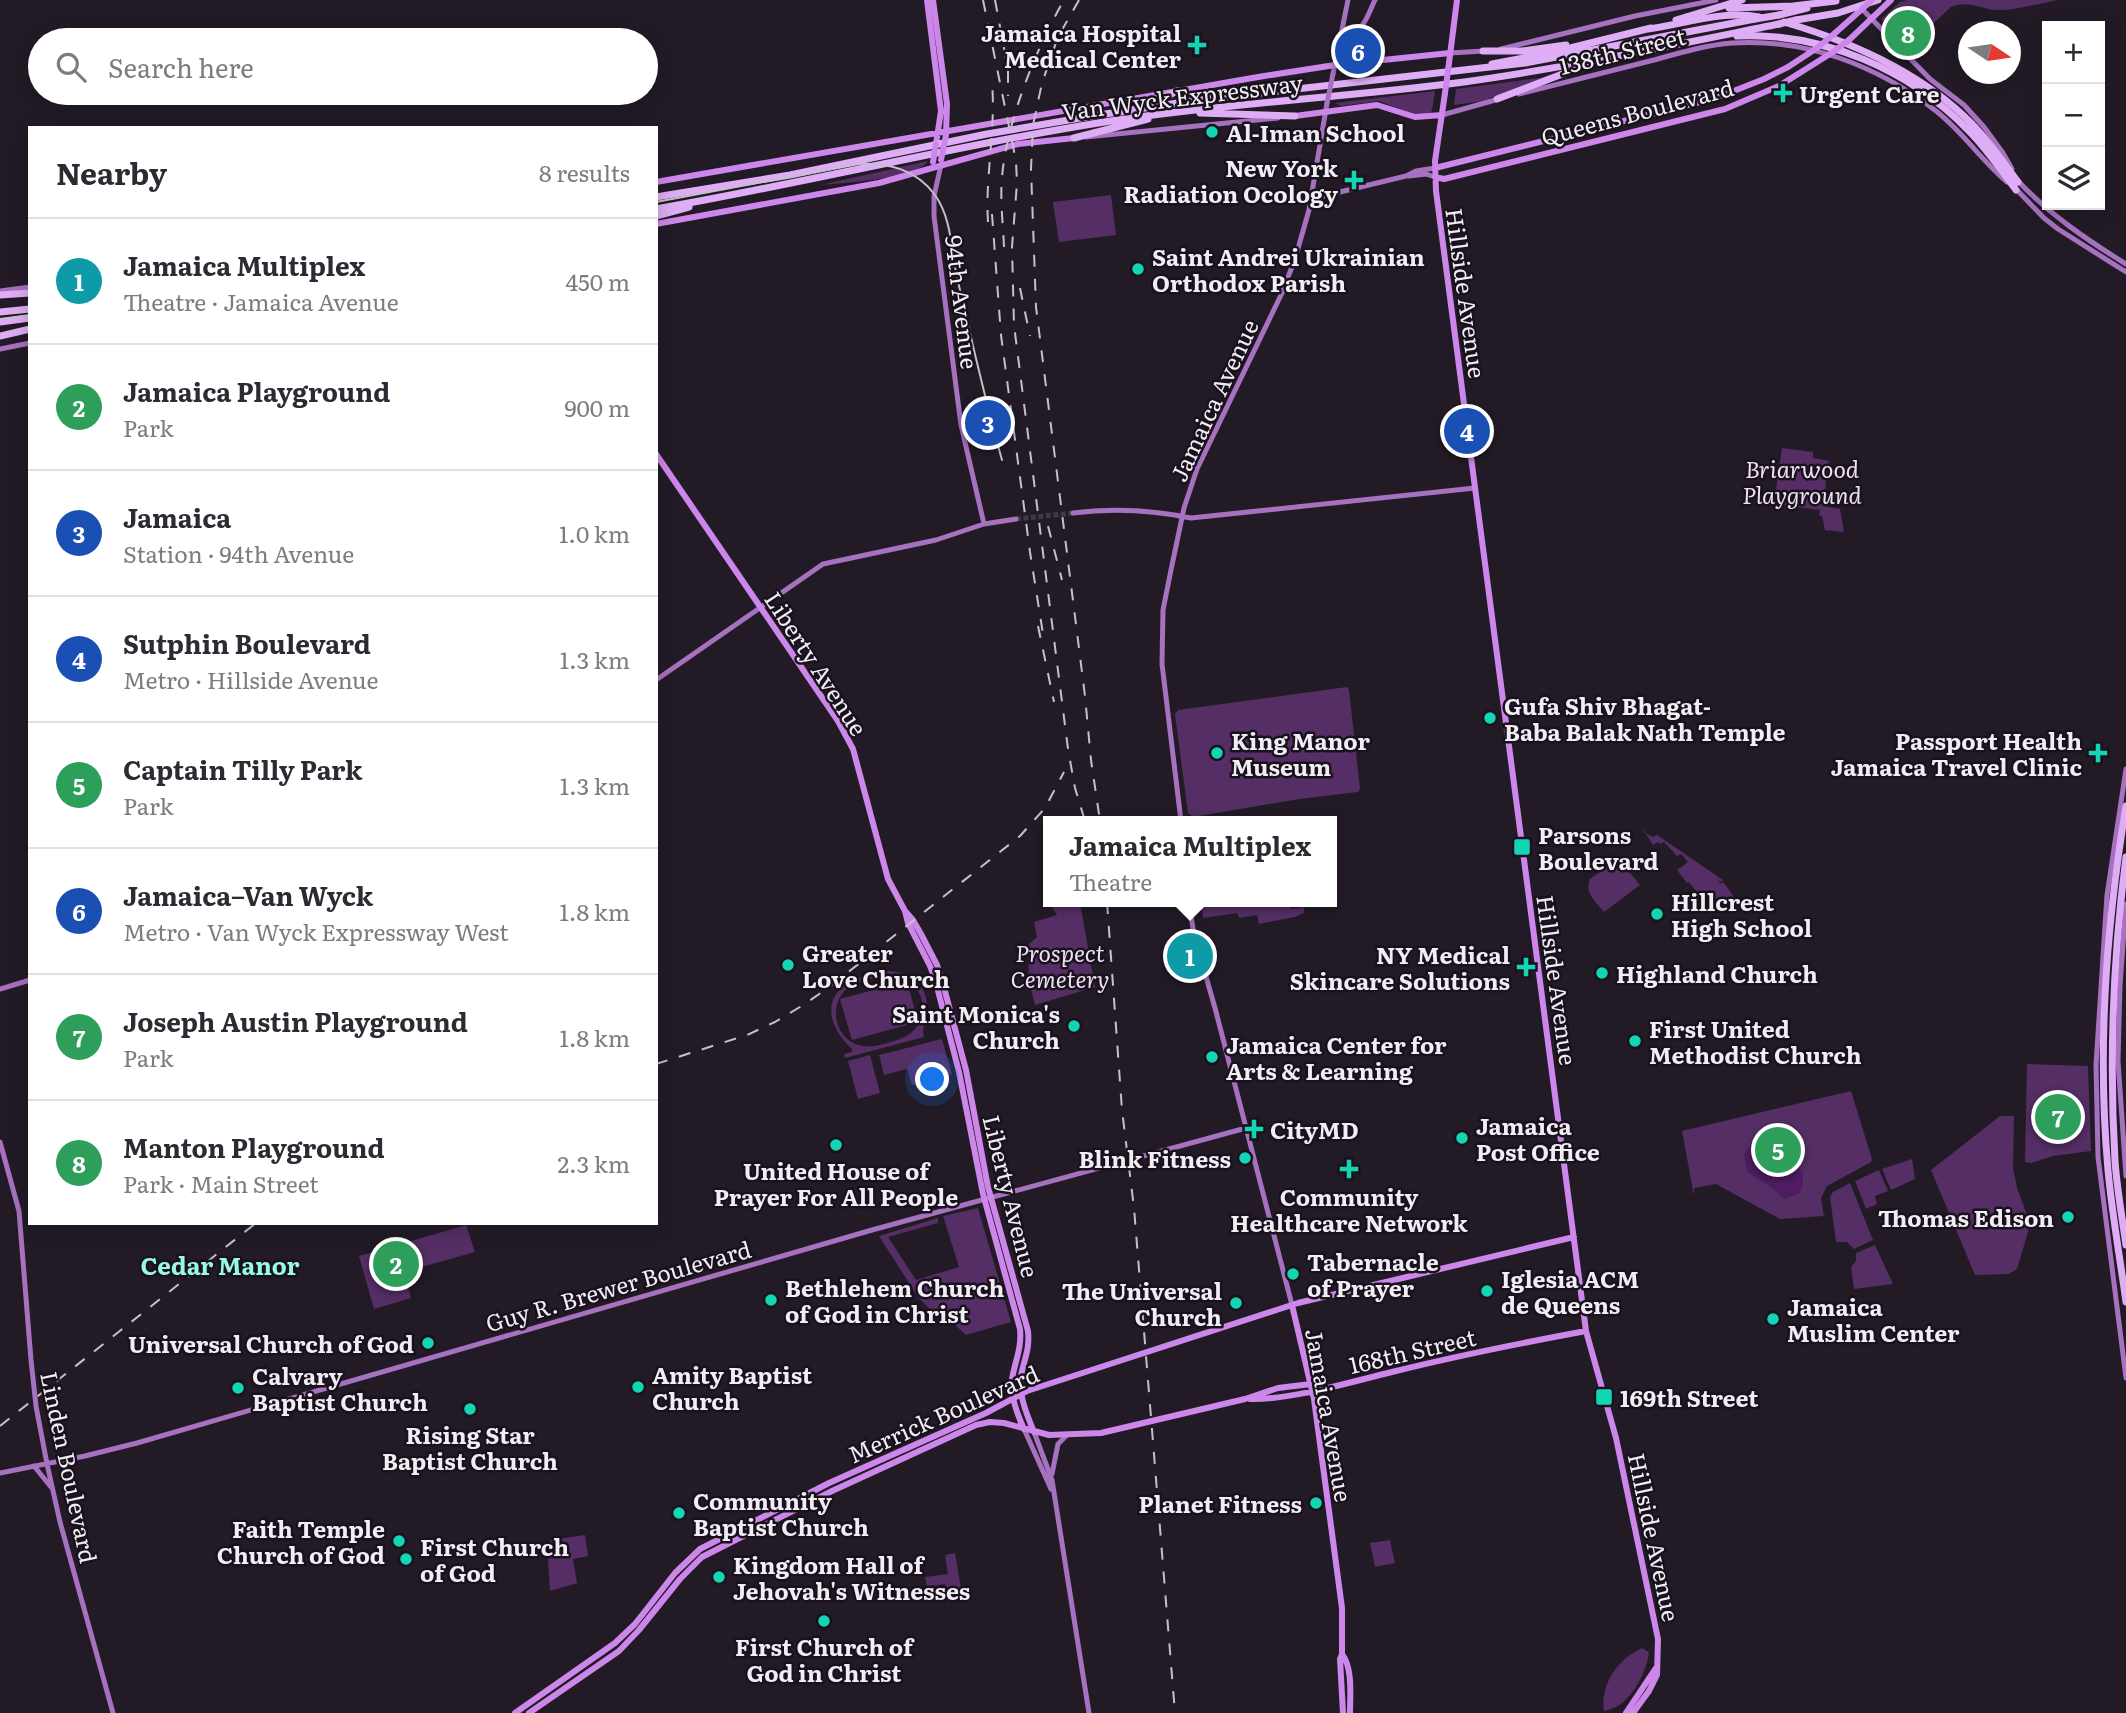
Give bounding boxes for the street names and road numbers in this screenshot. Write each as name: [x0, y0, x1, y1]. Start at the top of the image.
street label: 138th Street: [1555, 18, 1690, 82]
street label: Van Wyck Expressway: [1059, 64, 1305, 128]
street label: Queens Boulevard: [1537, 69, 1737, 153]
street label: Hillside Avenue: [1438, 206, 1496, 380]
street label: 94th Avenue: [938, 233, 988, 371]
street label: Jamaica Avenue: [1160, 313, 1266, 487]
street label: Liberty Avenue: [757, 584, 877, 742]
street label: Hillside Avenue: [1529, 893, 1587, 1067]
street label: Liberty Avenue: [975, 1111, 1049, 1281]
street label: Guy R. Brewer Boulevard: [481, 1231, 755, 1339]
street label: 168th Street: [1345, 1319, 1480, 1381]
street label: Jamaica Avenue: [1298, 1326, 1362, 1505]
street label: Merrick Boulevard: [842, 1356, 1044, 1470]
street label: Linden Boulevard: [33, 1368, 107, 1566]
street label: Hillside Avenue: [1621, 1450, 1689, 1624]

